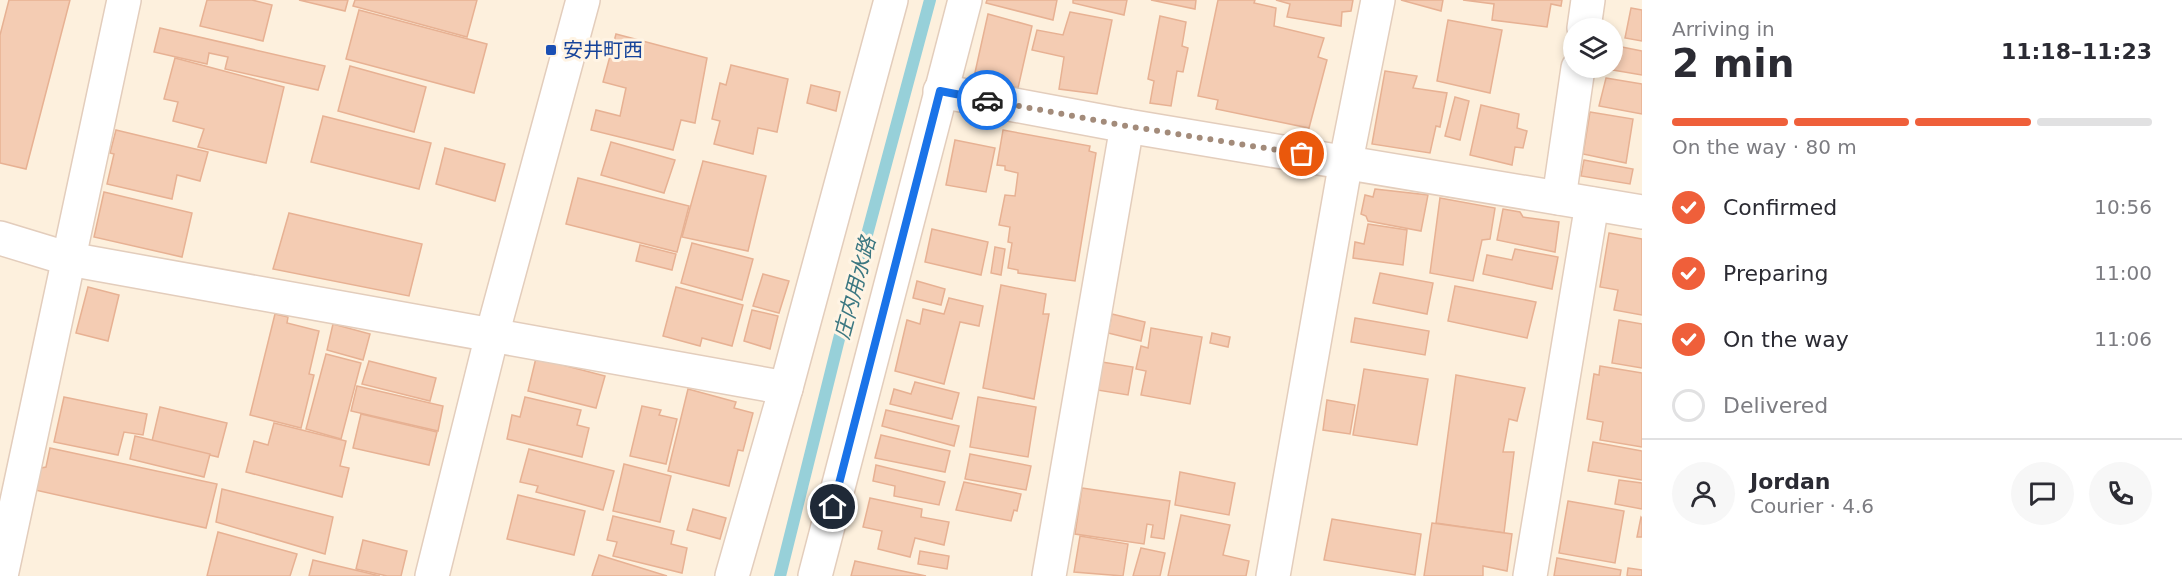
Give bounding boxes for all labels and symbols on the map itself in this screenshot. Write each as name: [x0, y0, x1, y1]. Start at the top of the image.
place label: 安井町西: [563, 38, 643, 62]
marker: 安井町西: [544, 43, 558, 57]
courier: [957, 70, 1017, 130]
pin: [1276, 128, 1327, 179]
water label: 庄内用水路: [830, 232, 881, 342]
pin: [807, 481, 858, 532]

